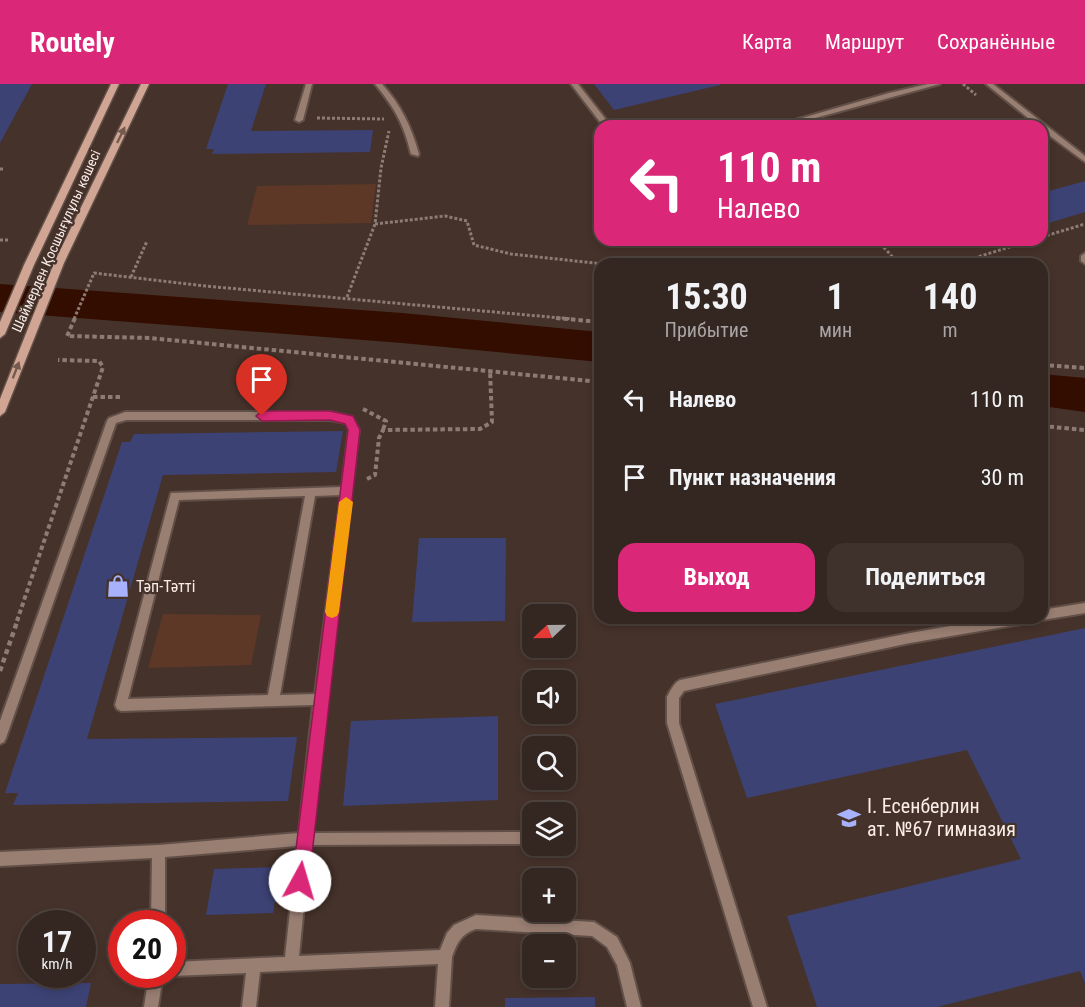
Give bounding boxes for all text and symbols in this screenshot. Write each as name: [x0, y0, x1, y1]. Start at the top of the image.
text: Routely: [30, 26, 115, 59]
text: Карта: [742, 30, 792, 54]
text: Маршрут: [825, 30, 904, 54]
text: Сохранённые: [937, 30, 1055, 54]
one-way arrow: [116, 126, 125, 143]
text: 110 m: [717, 143, 822, 192]
icon: left: [618, 144, 696, 222]
street label: Шаймерден Қосшығұлұлы көшесі: [8, 147, 104, 335]
text: Налево: [717, 193, 800, 225]
text: 15:30: [665, 276, 748, 318]
text: 1: [826, 276, 845, 318]
text: 140: [923, 276, 977, 318]
text: Прибытие: [665, 318, 748, 342]
text: мин: [819, 318, 852, 342]
text: m: [943, 318, 958, 342]
pin: [236, 354, 287, 416]
one-way arrow: [12, 361, 21, 379]
icon: arrive: [245, 363, 278, 396]
icon: left: [618, 383, 651, 416]
text: Налево: [669, 387, 736, 412]
text: 110 m: [970, 387, 1024, 412]
icon: arrive: [618, 461, 651, 494]
text: Пункт назначения: [669, 465, 836, 490]
text: 30 m: [981, 465, 1024, 490]
button: Выход: [618, 543, 815, 612]
button: Поделиться: [827, 543, 1024, 612]
shop icon: Тәп-Тәтті: [105, 573, 131, 599]
place label: Тәп-Тәтті: [136, 577, 195, 596]
north arrow: [522, 604, 576, 658]
map controls: [522, 604, 576, 988]
button: sound: [522, 670, 576, 724]
button: search: [522, 736, 576, 790]
place label: І. Есенберлин ат. №67 гимназия: [867, 794, 1016, 841]
button: layers: [522, 802, 576, 856]
school or university icon: І. Есенберлин ат. №67 гимназия: [836, 805, 862, 831]
position arrow: [268, 849, 332, 913]
button: +: [522, 868, 576, 922]
speed limit sign: 20: [108, 910, 186, 988]
text: 17: [42, 924, 72, 959]
button: −: [522, 934, 576, 988]
text: km/h: [42, 955, 72, 973]

